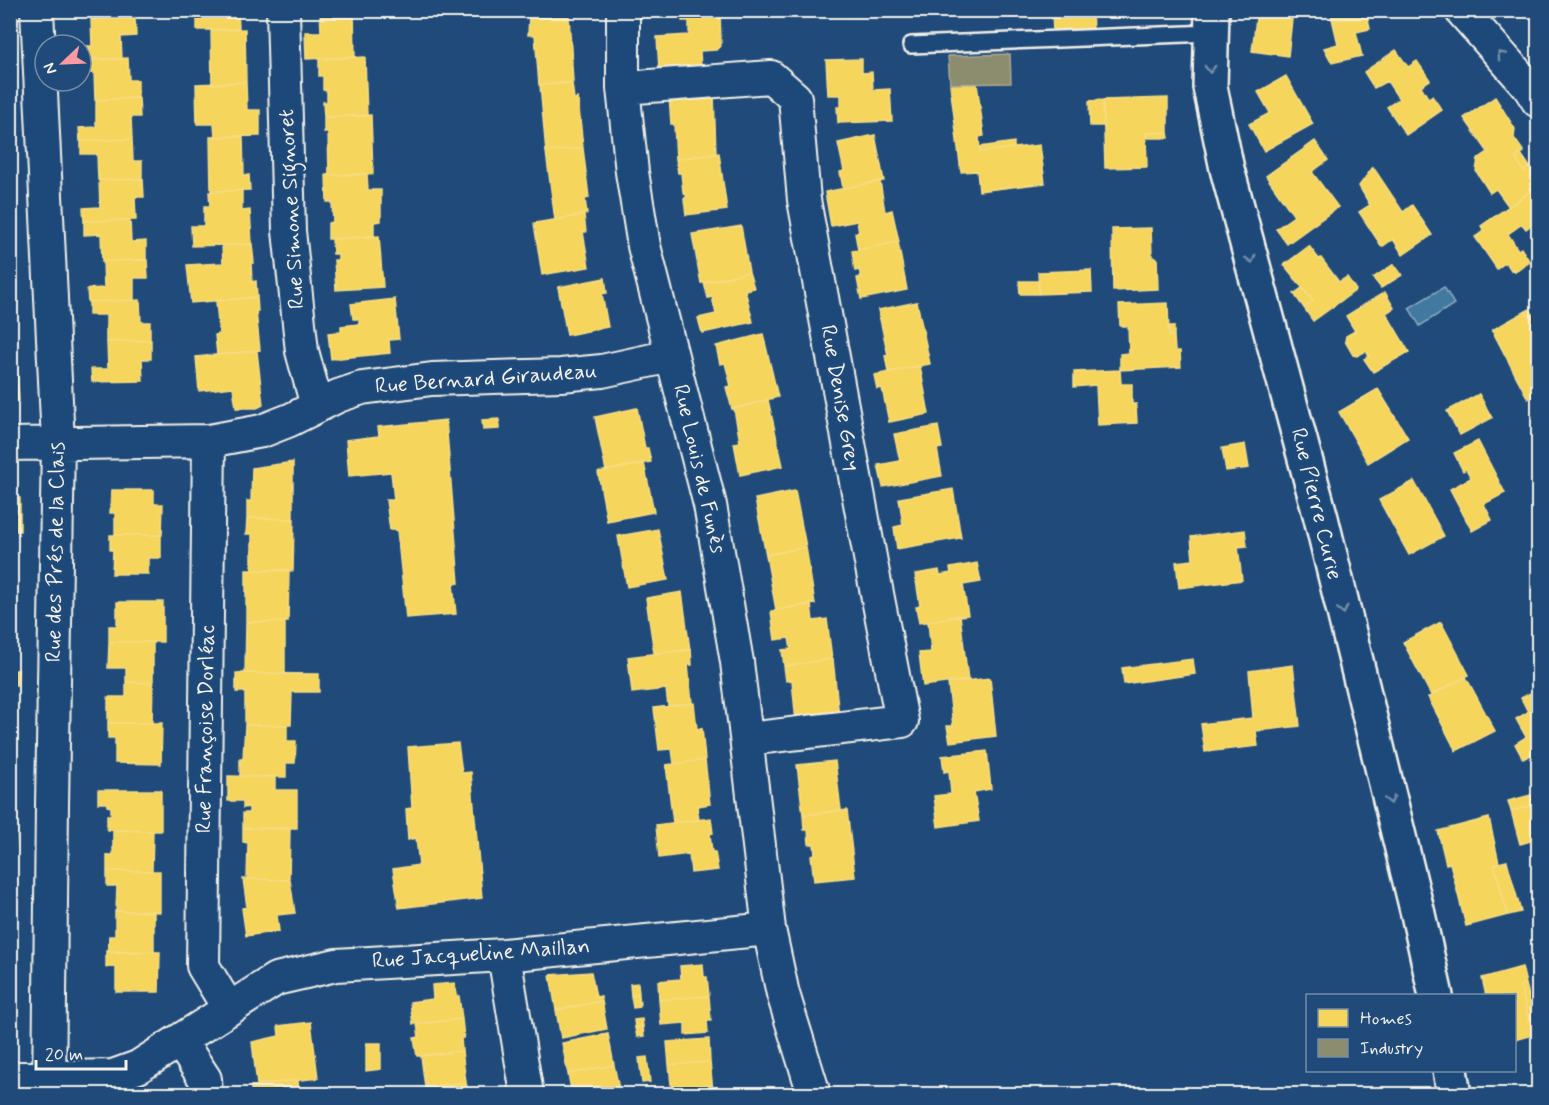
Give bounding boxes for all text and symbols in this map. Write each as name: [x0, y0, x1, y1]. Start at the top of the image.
north arrow: [33, 33, 93, 93]
one-way arrow: [1497, 52, 1508, 62]
text: N: [39, 59, 62, 77]
one-way arrow: [1204, 64, 1216, 73]
street label: Rue Simone Signoret: [273, 108, 314, 310]
one-way arrow: [1244, 254, 1257, 264]
street label: Rue Denise Grey: [813, 323, 867, 473]
street label: Rue Bernard Giraudeau: [374, 357, 598, 401]
street label: Rue Louis de Funès: [666, 382, 732, 556]
street label: Rue Pierre Curie: [1284, 425, 1348, 583]
street label: Rue des Prés de la Clais: [40, 441, 72, 663]
one-way arrow: [1336, 605, 1349, 615]
street label: Rue Françoise Dorléac: [190, 624, 222, 834]
one-way arrow: [1382, 794, 1395, 804]
street label: Rue Jacqueline Maillan: [371, 932, 591, 976]
legend: [1306, 994, 1516, 1072]
text: Homes: [1360, 1007, 1412, 1031]
scale bar: [36, 1033, 126, 1071]
text: Industry: [1360, 1037, 1423, 1061]
text: 20 m: [45, 1043, 83, 1067]

